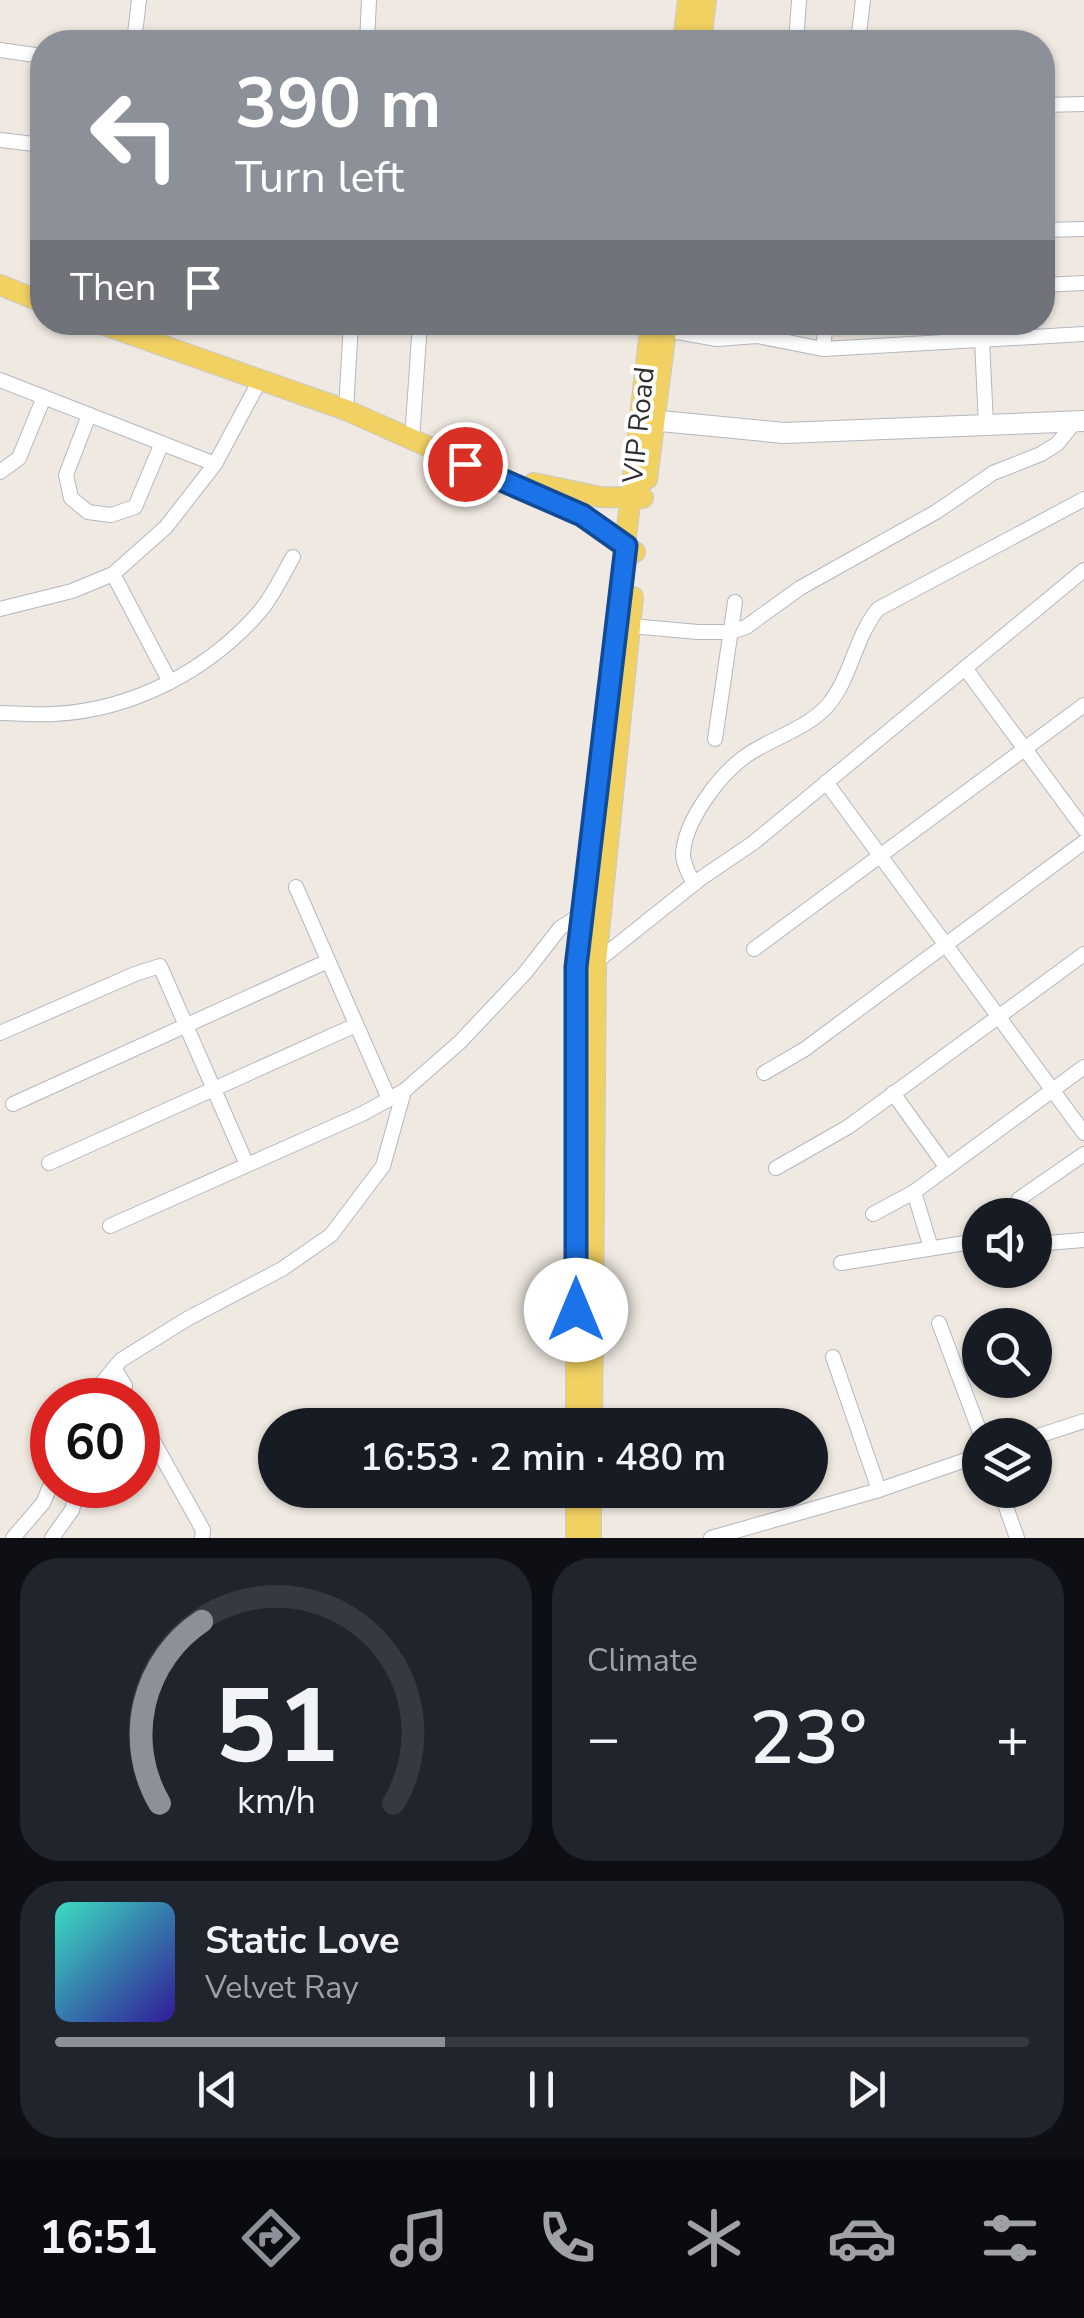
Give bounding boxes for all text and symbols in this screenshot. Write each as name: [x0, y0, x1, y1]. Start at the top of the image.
text: 390 m: [235, 56, 441, 152]
icon: left: [70, 70, 200, 200]
text: Turn left: [235, 147, 404, 208]
icon: arrive: [176, 260, 231, 315]
text: Then: [70, 262, 156, 313]
street label: VIP Road: [614, 365, 664, 486]
pin: [423, 422, 508, 507]
icon: arrive: [438, 437, 493, 492]
map controls: [962, 1198, 1052, 1508]
button: sound: [962, 1198, 1052, 1288]
position arrow: [524, 1258, 628, 1362]
button: search: [962, 1308, 1052, 1398]
speed limit sign: 60: [30, 1378, 160, 1508]
button: layers: [962, 1418, 1052, 1508]
text: 16:53 · 2 min · 480 m: [360, 1432, 726, 1483]
text: Climate: [587, 1639, 698, 1682]
text: 51: [214, 1656, 338, 1798]
text: 23°: [749, 1687, 867, 1789]
text: −: [587, 1701, 620, 1776]
text: +: [996, 1701, 1029, 1776]
text: km/h: [237, 1777, 315, 1826]
text: Static Love: [205, 1915, 400, 1966]
text: Velvet Ray: [205, 1966, 359, 2009]
icon: previous: [190, 2062, 245, 2117]
icon: pause: [514, 2062, 569, 2117]
icon: next: [839, 2062, 894, 2117]
icon: directions: [236, 2203, 306, 2273]
icon: music: [384, 2203, 454, 2273]
icon: phone: [532, 2203, 602, 2273]
icon: climate: [679, 2203, 749, 2273]
icon: car: [827, 2203, 897, 2273]
icon: filters: [975, 2203, 1045, 2273]
text: 16:51: [39, 2208, 158, 2269]

